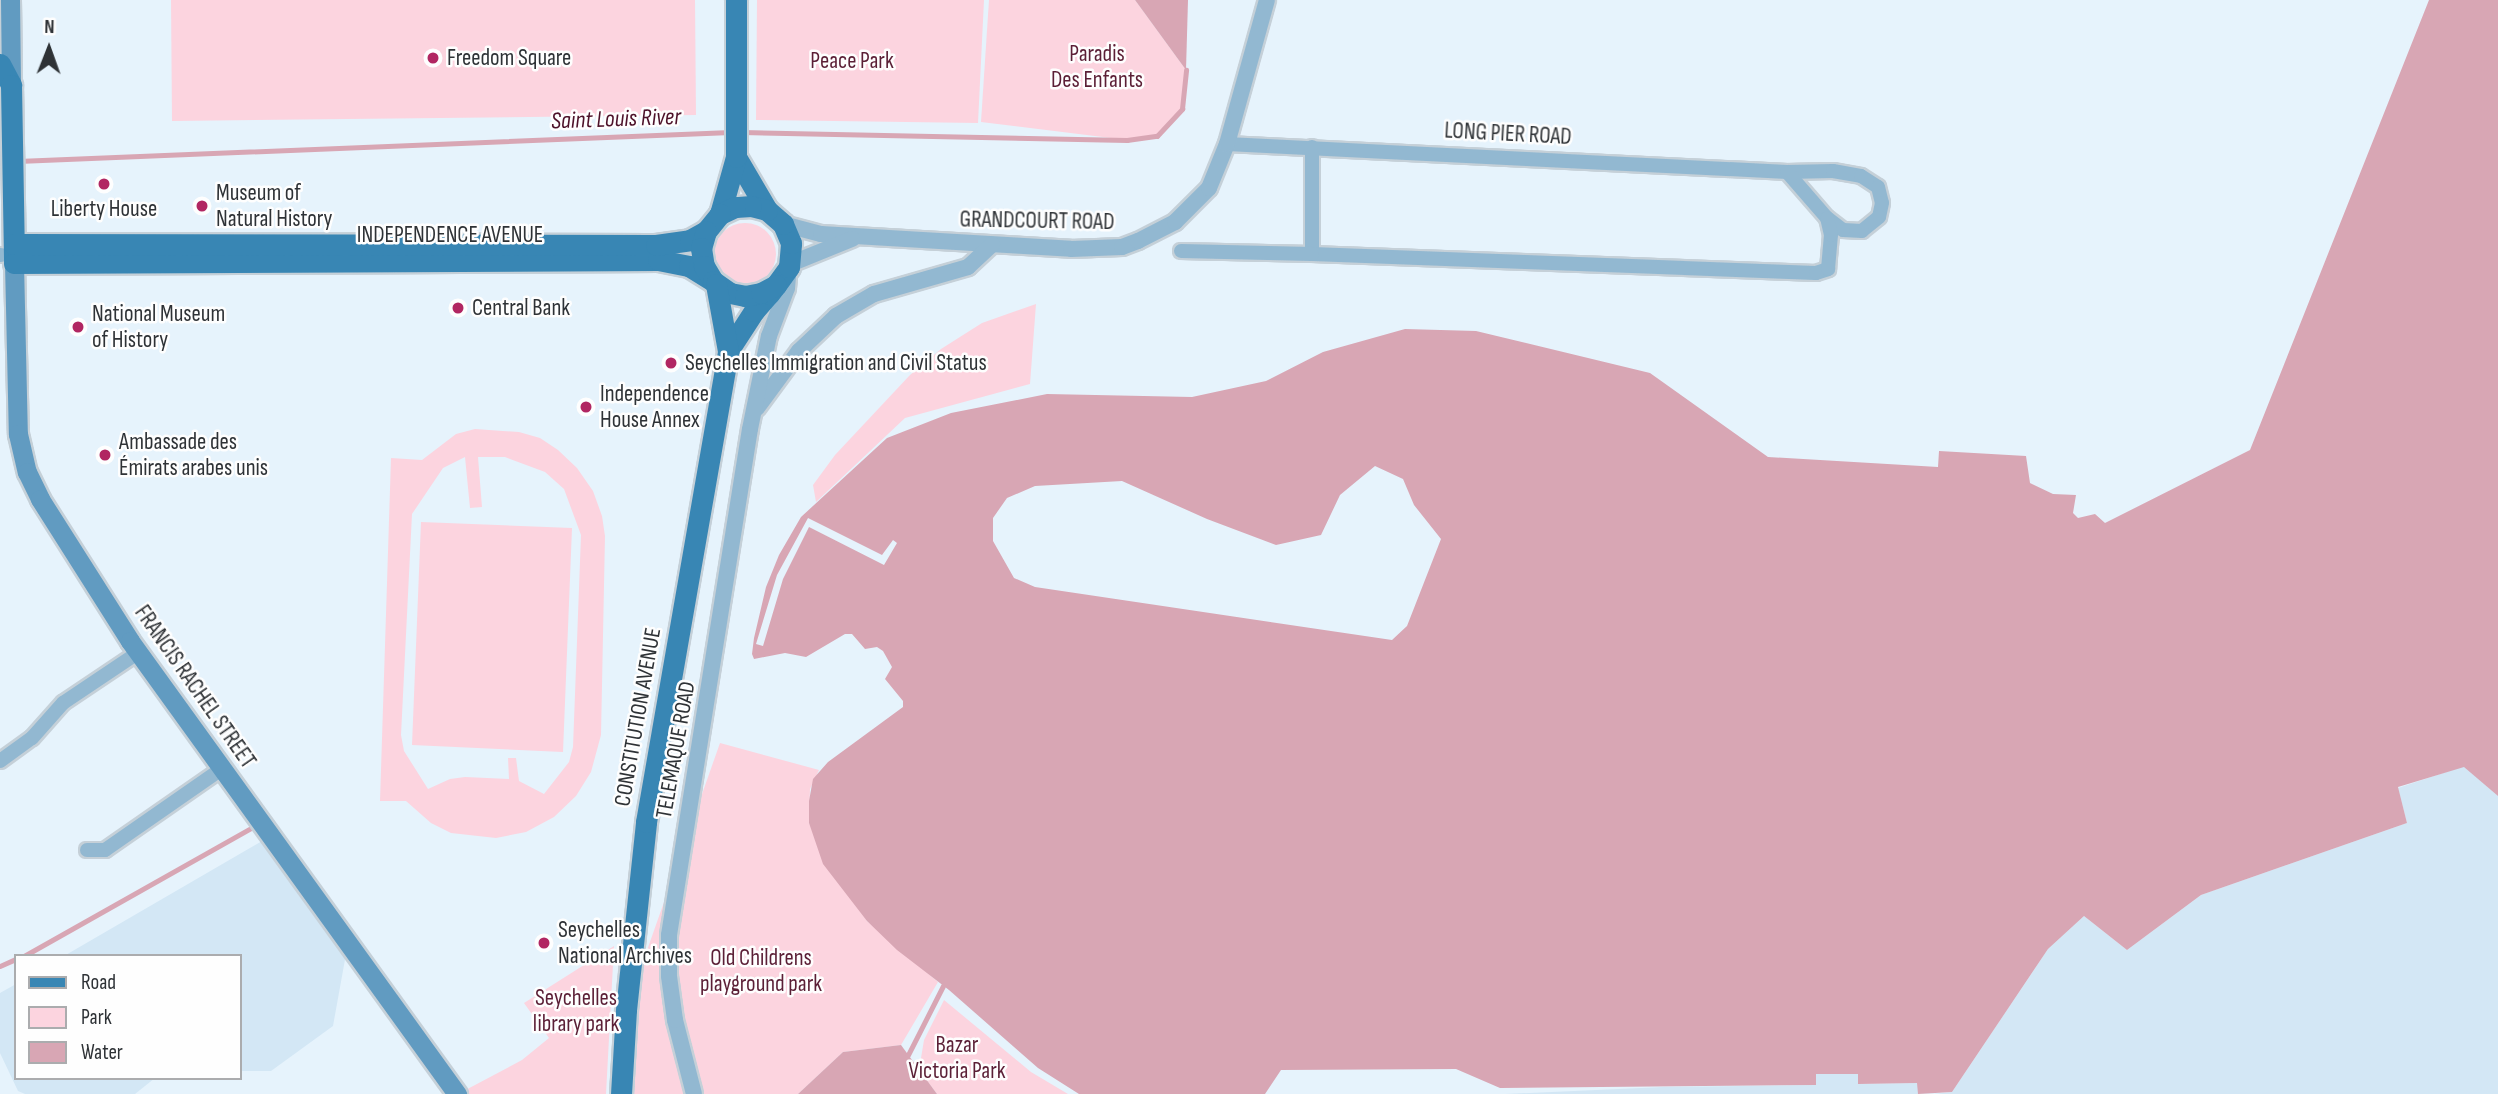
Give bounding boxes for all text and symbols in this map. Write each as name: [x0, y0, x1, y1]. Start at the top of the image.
north arrow: [14, 14, 84, 84]
text: N: [44, 16, 55, 39]
park label: Paradis Des Enfants: [1051, 40, 1143, 94]
place label: Freedom Square: [447, 44, 571, 72]
park label: Peace Park: [810, 47, 894, 75]
marker: Freedom Square: [425, 50, 441, 66]
water label: Saint Louis River: [551, 102, 681, 136]
street label: LONG PIER ROAD: [1444, 117, 1572, 151]
marker: Liberty House: [96, 176, 112, 192]
place label: Museum of Natural History: [216, 179, 332, 233]
place label: Liberty House: [51, 195, 157, 223]
marker: Museum of Natural History: [194, 198, 210, 214]
street label: GRANDCOURT ROAD: [959, 206, 1115, 236]
street label: INDEPENDENCE AVENUE: [357, 221, 543, 249]
place label: Central Bank: [472, 294, 570, 322]
place label: National Museum of History: [92, 300, 225, 354]
marker: Central Bank: [450, 300, 466, 316]
marker: National Museum of History: [70, 319, 86, 335]
place label: Seychelles Immigration and Civil Status: [685, 349, 987, 377]
marker: Seychelles Immigration and Civil Status: [663, 355, 679, 371]
place label: Independence House Annex: [600, 380, 709, 434]
marker: Independence House Annex: [578, 399, 594, 415]
place label: Ambassade des Émirats arabes unis: [119, 428, 268, 482]
marker: Ambassade des Émirats arabes unis: [97, 447, 113, 463]
street label: FRANCIS RACHEL STREET: [128, 600, 262, 774]
street label: CONSTITUTION AVENUE: [609, 626, 667, 808]
street label: TELEMAQUE ROAD: [650, 679, 702, 821]
place label: Seychelles National Archives: [558, 916, 692, 970]
marker: Seychelles National Archives: [536, 935, 552, 951]
park label: Old Childrens playground park: [700, 944, 822, 998]
legend: [14, 954, 242, 1080]
text: Road: [81, 970, 116, 995]
park label: Seychelles library park: [533, 984, 619, 1038]
text: Park: [81, 1005, 112, 1030]
park label: Bazar Victoria Park: [908, 1031, 1006, 1085]
text: Water: [81, 1040, 123, 1065]

